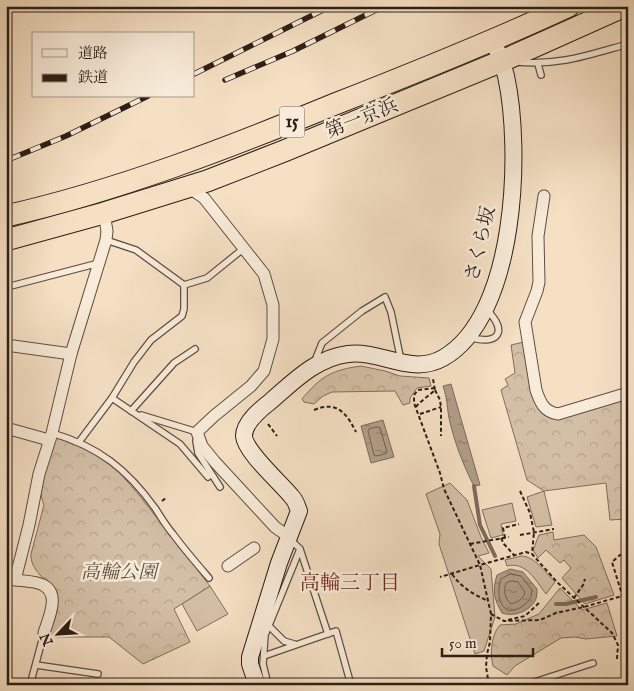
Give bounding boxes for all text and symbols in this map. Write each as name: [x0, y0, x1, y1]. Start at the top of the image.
legend: [32, 32, 195, 98]
text: 道路: [78, 44, 108, 63]
text: 鉄道: [78, 68, 108, 87]
street label: 第一京浜: [322, 94, 402, 144]
road number: 15: [280, 106, 304, 138]
street label: さくら坂: [461, 204, 501, 284]
park label: 高輪公園: [81, 561, 160, 585]
district label: 高輪三丁目: [300, 571, 400, 596]
north arrow: [32, 608, 82, 658]
scale bar: [442, 626, 533, 658]
text: N: [36, 630, 58, 649]
text: 50 m: [449, 634, 477, 653]

